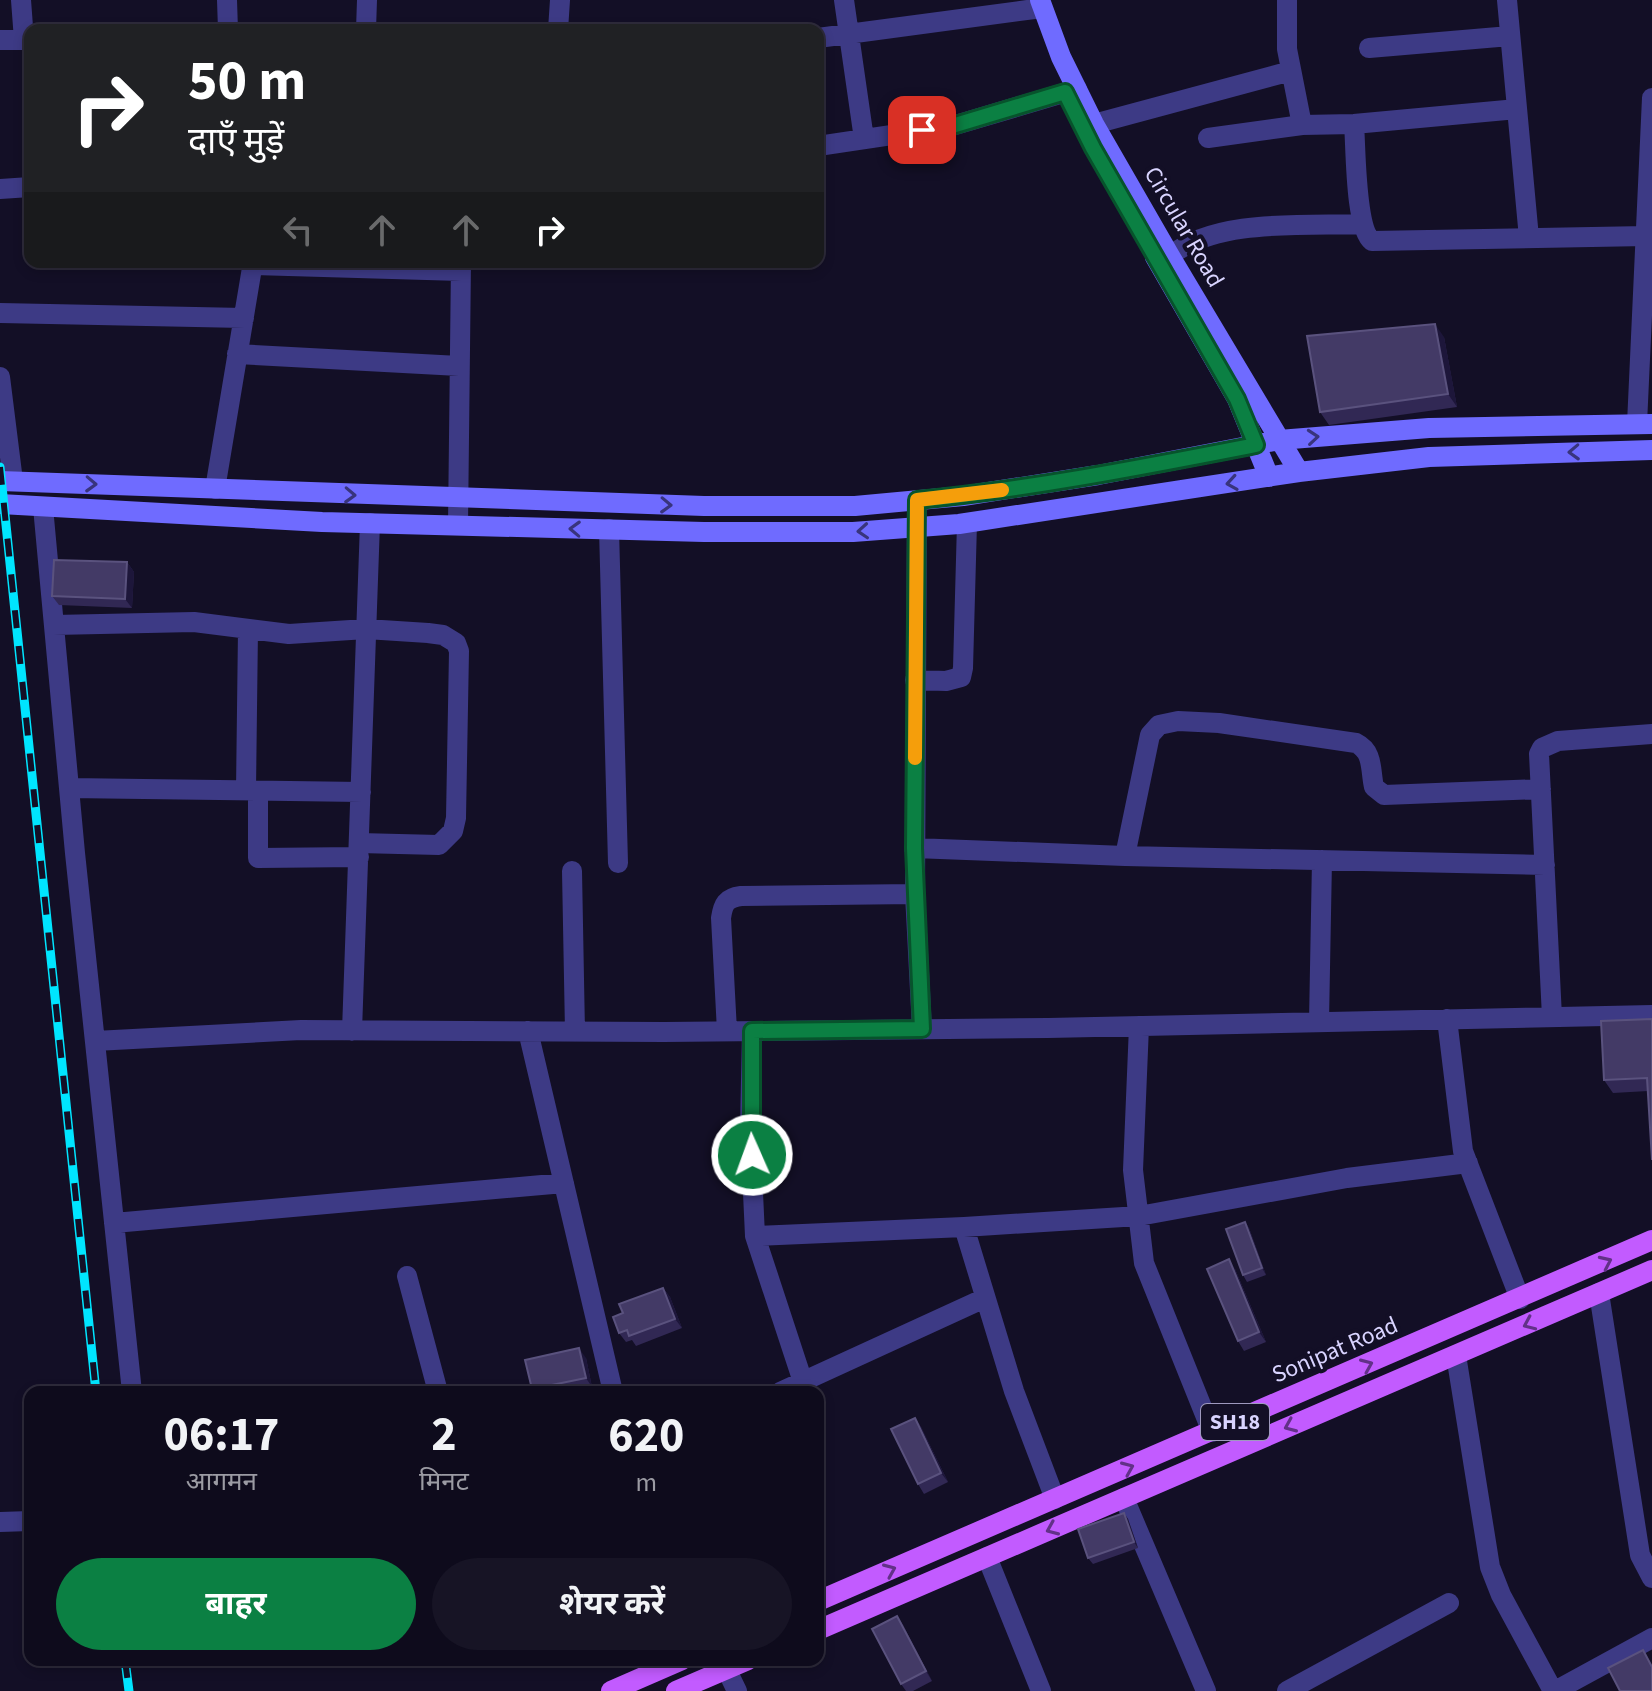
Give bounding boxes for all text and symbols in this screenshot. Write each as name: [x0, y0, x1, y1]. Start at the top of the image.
text: 50 m: [188, 42, 306, 121]
icon: right: [56, 56, 160, 160]
pin: [888, 96, 956, 164]
icon: arrive: [900, 108, 944, 152]
text: दाएँ मुड़ें: [188, 116, 284, 167]
street label: Circular Road: [1135, 160, 1233, 294]
icon: left: [276, 208, 320, 252]
icon: ahead: [360, 208, 404, 252]
icon: ahead: [444, 208, 488, 252]
icon: right: [528, 208, 572, 252]
one-way arrow: [1307, 429, 1320, 446]
one-way arrow: [1567, 444, 1580, 461]
one-way arrow: [1225, 474, 1239, 491]
one-way arrow: [85, 476, 98, 493]
one-way arrow: [344, 486, 357, 503]
one-way arrow: [660, 496, 673, 513]
one-way arrow: [568, 520, 581, 537]
one-way arrow: [856, 522, 869, 539]
position arrow: [710, 1113, 794, 1197]
one-way arrow: [1598, 1256, 1612, 1272]
street label: Sonipat Road: [1266, 1308, 1404, 1392]
one-way arrow: [1523, 1314, 1537, 1330]
one-way arrow: [1359, 1358, 1373, 1374]
text: 06:17: [164, 1401, 279, 1469]
text: 2: [431, 1401, 457, 1469]
text: 620: [608, 1402, 684, 1470]
road number: SH18: [1201, 1404, 1269, 1440]
one-way arrow: [1284, 1417, 1299, 1433]
one-way arrow: [1120, 1461, 1135, 1477]
text: आगमन: [186, 1463, 257, 1500]
text: मिनट: [419, 1463, 469, 1500]
text: m: [636, 1464, 657, 1501]
one-way arrow: [1046, 1520, 1060, 1536]
button: बाहर: [56, 1558, 416, 1650]
button: शेयर करें: [432, 1558, 792, 1650]
one-way arrow: [881, 1564, 896, 1580]

